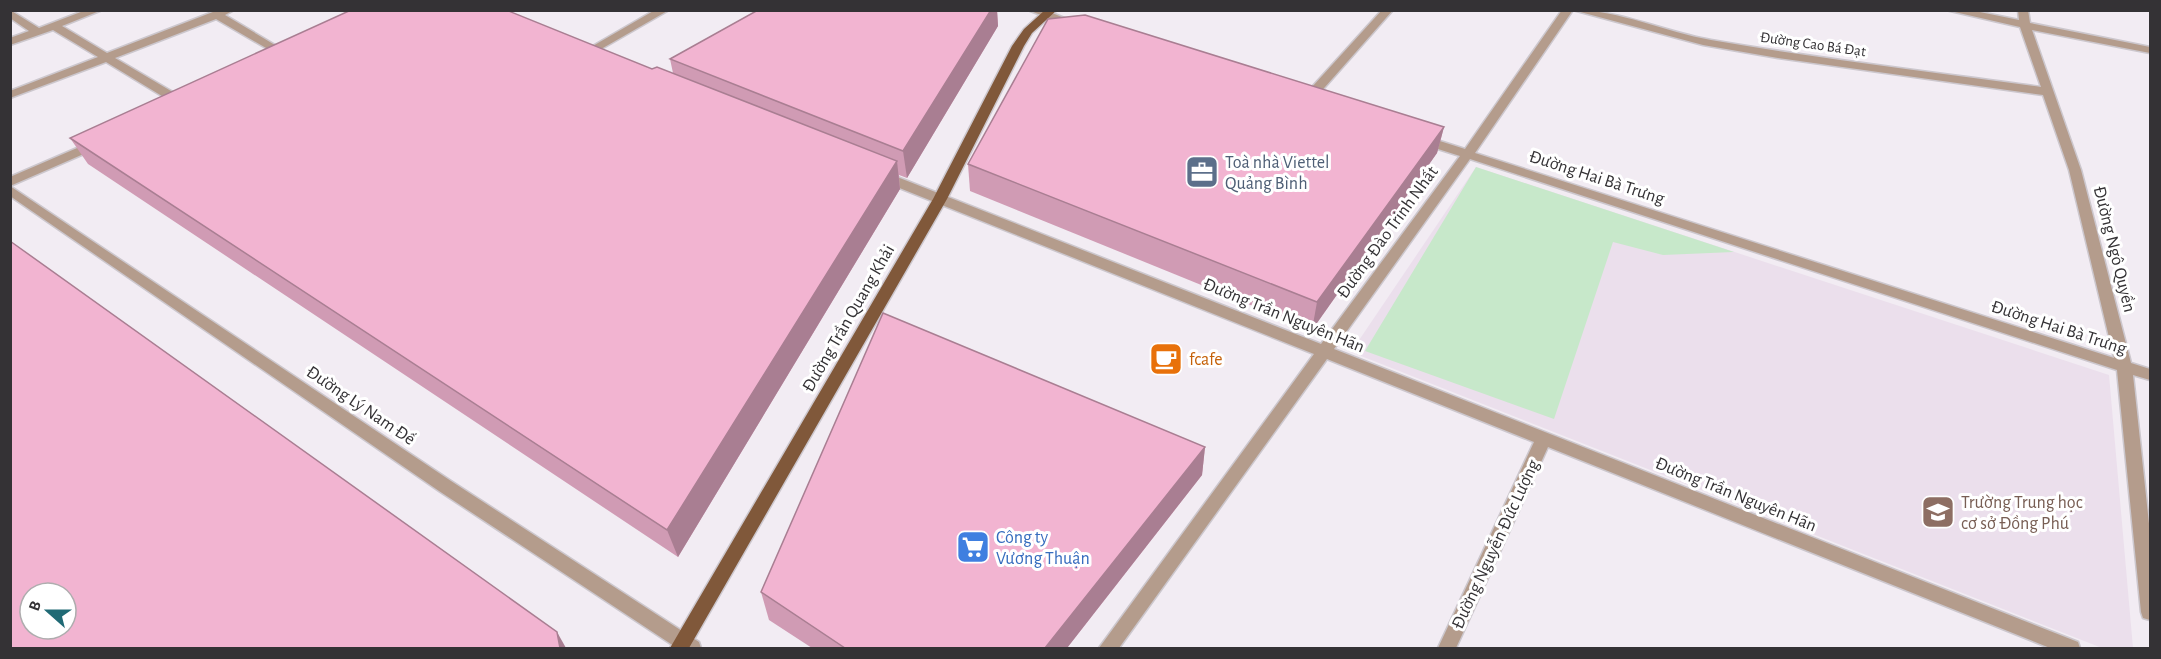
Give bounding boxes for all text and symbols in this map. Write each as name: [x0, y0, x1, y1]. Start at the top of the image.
street label: Đường Cao Bá Đạt: [1759, 30, 1867, 59]
street label: Đường Hai Bà Trưng: [1527, 148, 1667, 208]
office icon: Toà nhà Viettel Quảng Bình: [1184, 154, 1220, 190]
place label: Toà nhà Viettel Quảng Bình: [1225, 154, 1329, 193]
street label: Đường Đào Trinh Nhất: [1333, 162, 1442, 302]
street label: Đường Ngô Quyền: [2090, 184, 2139, 314]
street label: Đường Trần Quang Khải: [798, 241, 898, 395]
street label: Đường Trần Nguyên Hãn: [1200, 274, 1367, 357]
street label: Đường Hai Bà Trưng: [1989, 298, 2129, 358]
cafe icon: fcafe: [1148, 341, 1184, 377]
place label: fcafe: [1189, 351, 1222, 369]
street label: Đường Lý Nam Đế: [303, 362, 419, 449]
street label: Đường Trần Nguyên Hãn: [1652, 453, 1819, 536]
street label: Đường Nguyễn Đức Lượng: [1447, 456, 1543, 632]
school or university icon: Trường Trung học cơ sở Đồng Phú: [1920, 494, 1956, 530]
place label: Trường Trung học cơ sở Đồng Phú: [1961, 494, 2083, 533]
supermarket icon: Công ty Vương Thuận: [955, 529, 991, 565]
place label: Công ty Vương Thuận: [996, 529, 1090, 568]
north arrow: [18, 581, 78, 641]
text: B: [26, 599, 44, 613]

